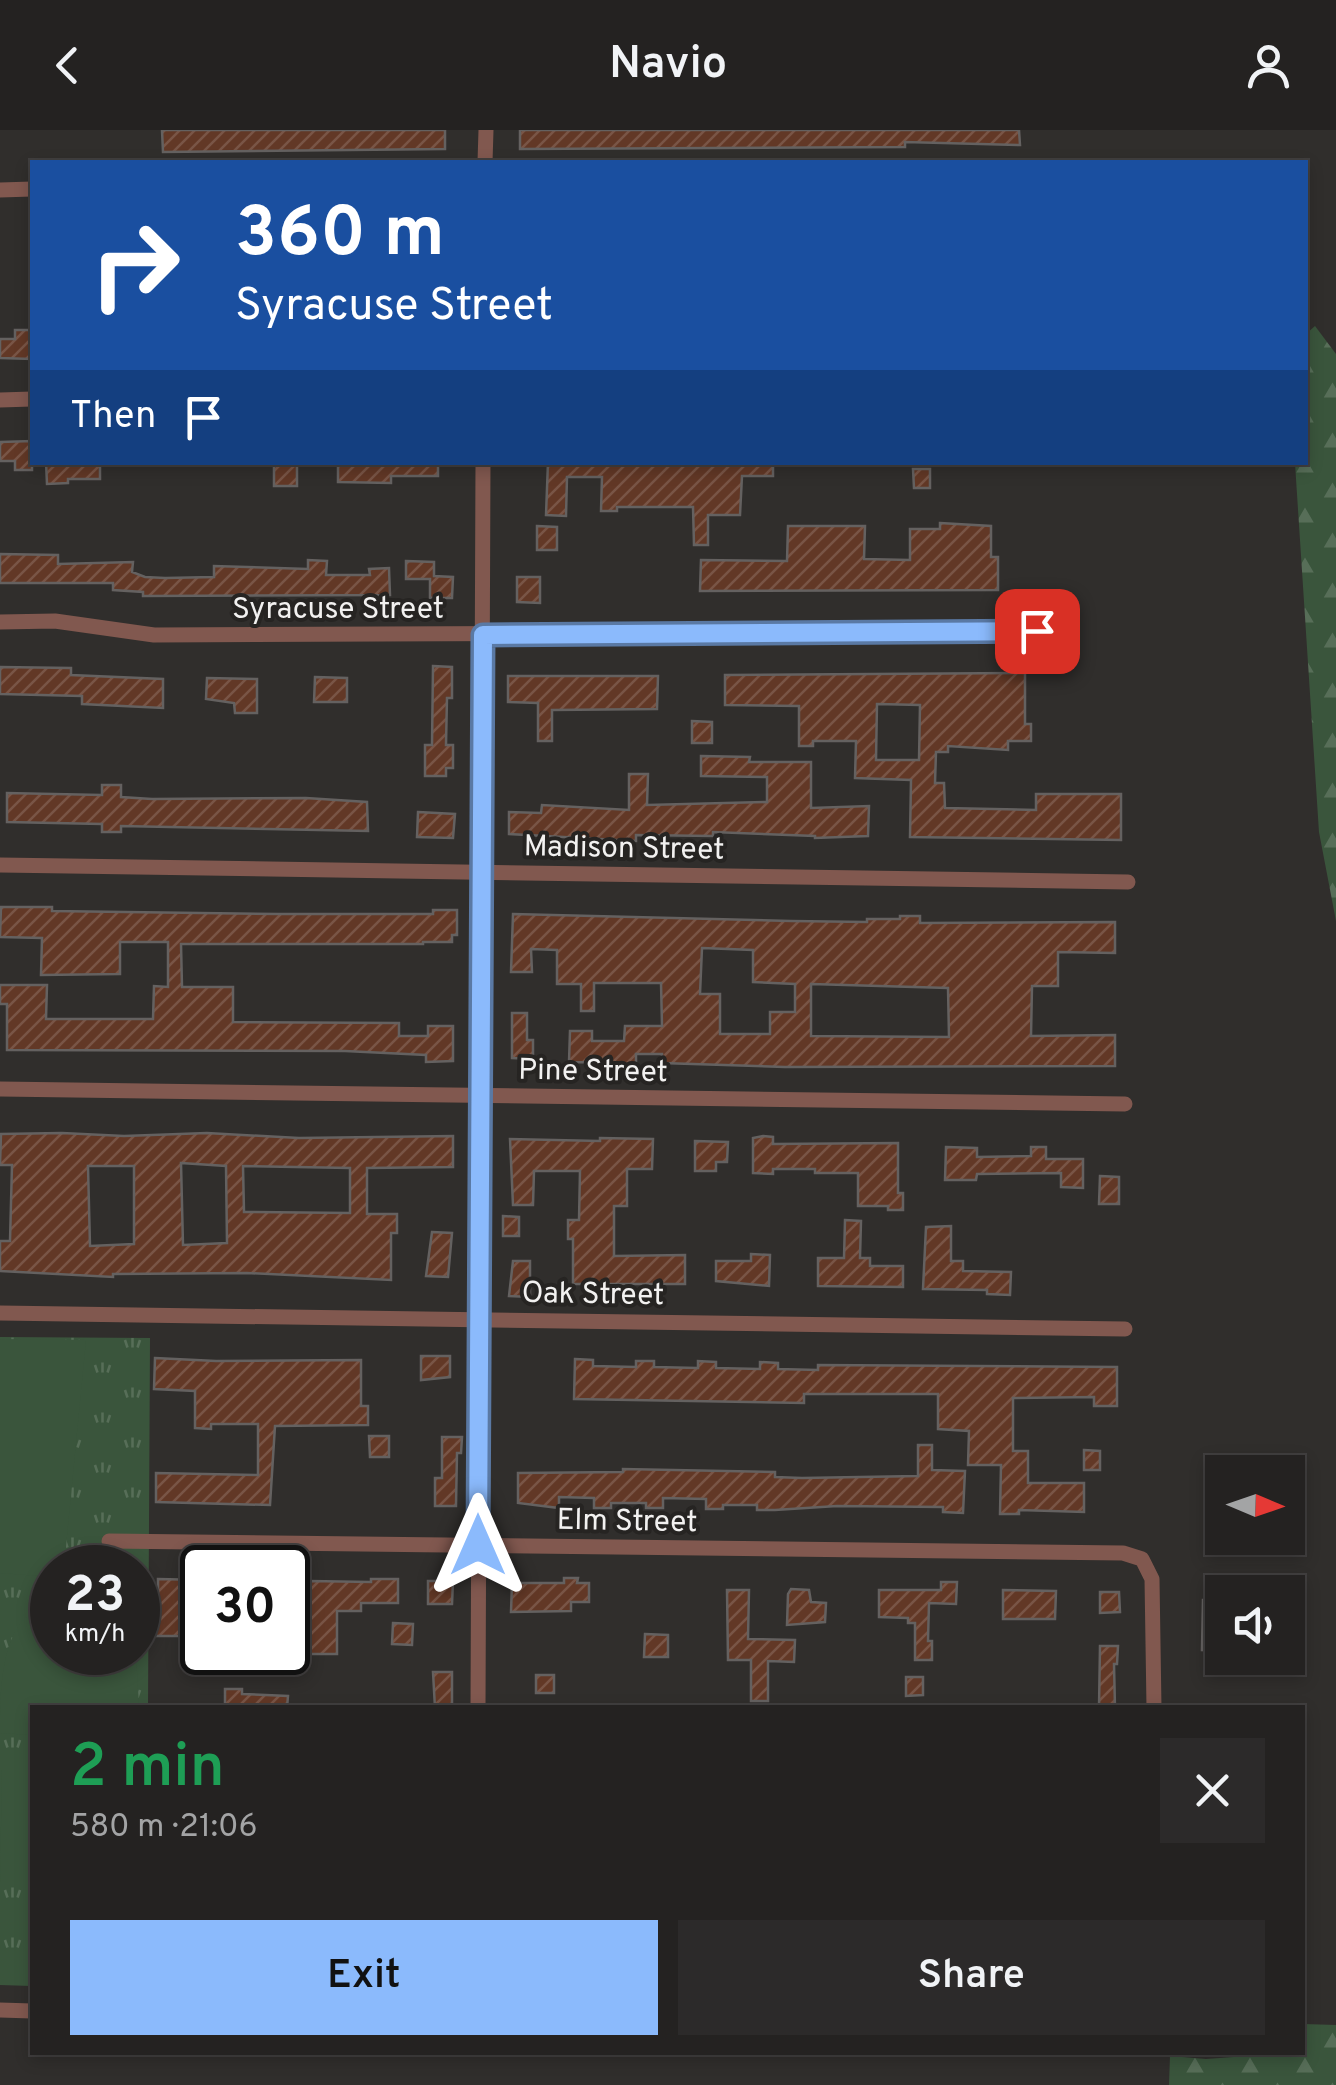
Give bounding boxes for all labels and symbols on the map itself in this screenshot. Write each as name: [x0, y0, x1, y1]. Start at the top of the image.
pin: [995, 589, 1080, 674]
street label: Syracuse Street: [232, 592, 444, 629]
street label: Madison Street: [523, 829, 725, 870]
street label: Pine Street: [518, 1053, 668, 1092]
street label: Oak Street: [521, 1276, 665, 1315]
north arrow: [1205, 1455, 1305, 1555]
position arrow: [426, 1493, 530, 1597]
street label: Elm Street: [556, 1503, 698, 1542]
speed limit sign: 30: [180, 1545, 310, 1675]

